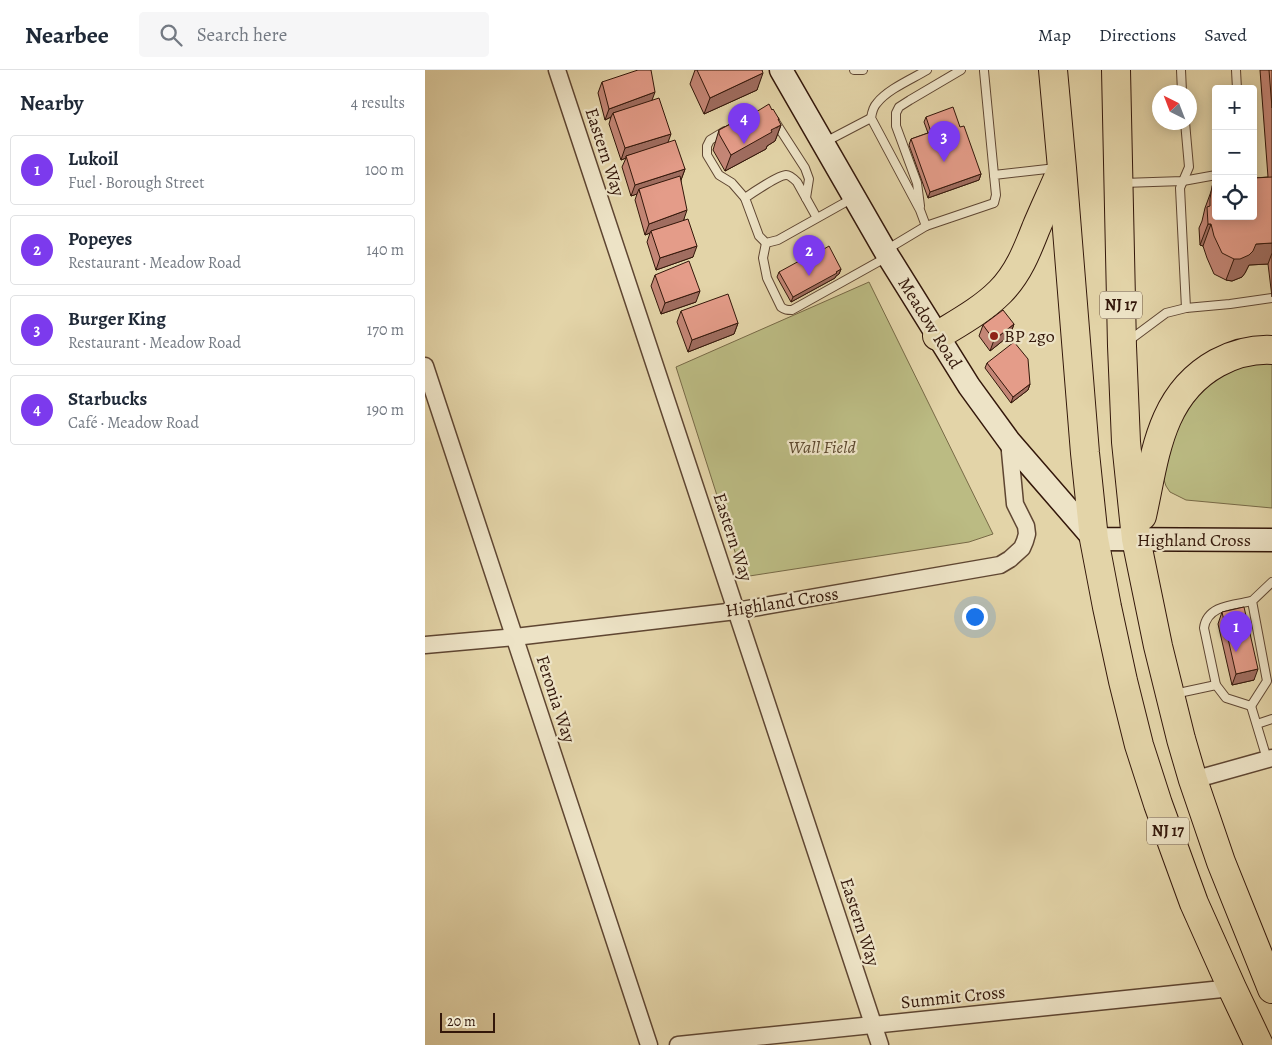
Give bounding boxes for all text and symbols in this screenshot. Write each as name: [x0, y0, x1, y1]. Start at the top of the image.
search box: [139, 12, 489, 57]
text: Nearbee: [25, 19, 109, 51]
icon: search: [157, 21, 185, 49]
text: Search here: [197, 22, 287, 48]
text: Map: [1038, 23, 1071, 47]
text: Directions: [1099, 23, 1176, 47]
text: Saved: [1204, 23, 1247, 47]
north arrow: [1152, 85, 1197, 130]
map controls: [1212, 85, 1257, 220]
button: +: [1212, 85, 1257, 130]
text: Nearby: [20, 89, 83, 117]
text: 4 results: [351, 92, 405, 114]
pin: 4: [728, 103, 760, 144]
street label: Eastern Way: [579, 105, 631, 200]
pin: 3: [928, 121, 960, 162]
button: −: [1212, 130, 1257, 175]
text: Lukoil: [68, 146, 118, 172]
text: 1: [34, 159, 40, 181]
text: 100 m: [365, 159, 404, 181]
text: Fuel · Borough Street: [68, 172, 204, 194]
button: locate: [1212, 175, 1257, 220]
text: Popeyes: [68, 226, 132, 252]
pin: 2: [793, 235, 825, 276]
text: 2: [33, 239, 41, 261]
text: 140 m: [366, 239, 404, 261]
text: Restaurant · Meadow Road: [68, 252, 241, 274]
street label: Meadow Road: [892, 273, 968, 373]
road number: NJ 17: [1100, 292, 1142, 318]
text: Burger King: [68, 306, 166, 332]
text: 3: [34, 319, 40, 341]
text: 170 m: [367, 319, 404, 341]
place label: BP 2go: [1004, 324, 1055, 348]
marker: BP 2go: [988, 330, 1000, 342]
text: Restaurant · Meadow Road: [68, 332, 241, 354]
text: Starbucks: [68, 386, 147, 412]
text: 4: [33, 399, 41, 421]
text: 190 m: [366, 399, 404, 421]
text: Café · Meadow Road: [68, 412, 199, 434]
park label: Wall Field: [788, 435, 856, 459]
street label: Eastern Way: [707, 490, 759, 585]
street label: Highland Cross: [1137, 528, 1251, 552]
street label: Highland Cross: [724, 581, 840, 623]
your location: [962, 604, 988, 630]
pin: 1: [1220, 611, 1252, 652]
street label: Feronia Way: [531, 652, 582, 747]
road number: NJ 17: [1147, 818, 1189, 844]
street label: Eastern Way: [834, 875, 886, 970]
street label: Summit Cross: [900, 980, 1006, 1014]
scale bar: [440, 1010, 495, 1033]
text: 20 m: [447, 1012, 476, 1031]

